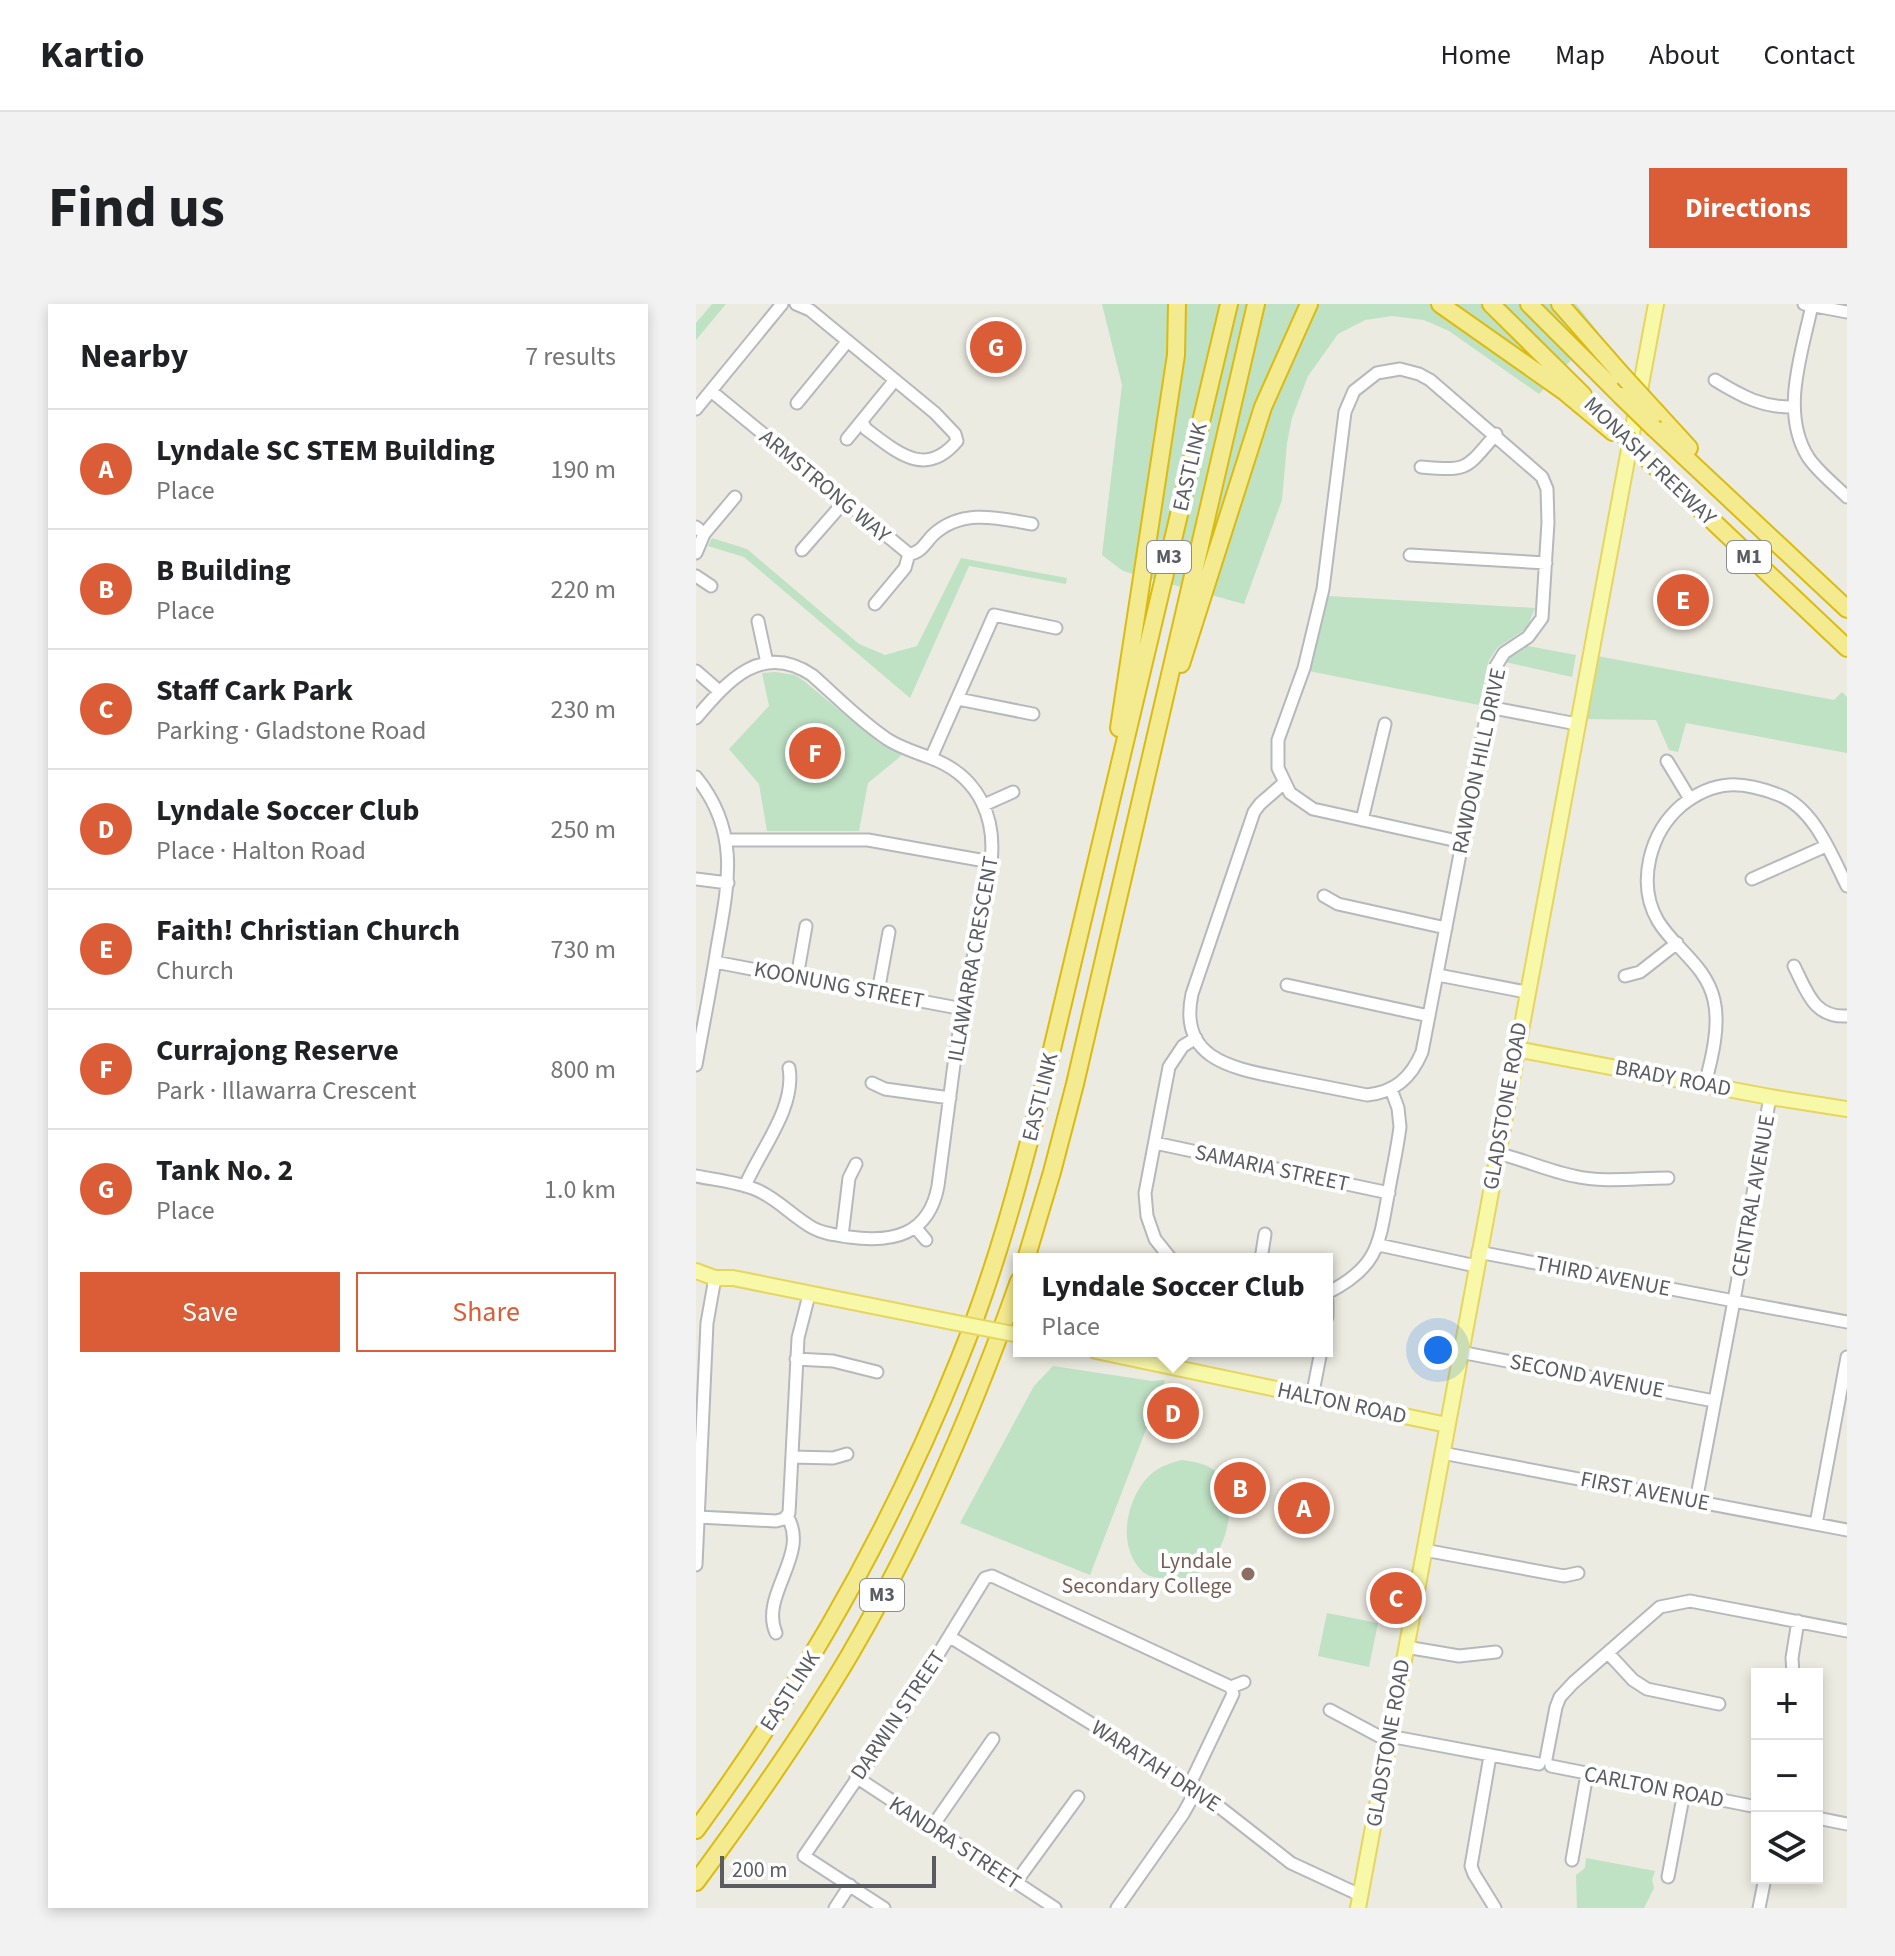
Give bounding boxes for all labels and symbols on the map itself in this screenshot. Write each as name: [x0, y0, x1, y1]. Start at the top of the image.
pin: G: [970, 317, 1022, 377]
street label: MONASH FREEWAY: [1577, 389, 1724, 533]
street label: EASTLINK: [1164, 419, 1216, 514]
street label: ARMSTRONG WAY: [753, 422, 898, 551]
road number: M3: [1147, 541, 1191, 573]
road number: M1: [1727, 541, 1771, 573]
pin: E: [1657, 570, 1709, 630]
street label: RAWDON HILL DRIVE: [1444, 665, 1514, 857]
pin: F: [789, 723, 841, 783]
street label: ILLAWARRA CRESCENT: [939, 853, 1007, 1064]
street label: KOONUNG STREET: [751, 953, 927, 1017]
street label: GLADSTONE ROAD: [1475, 1020, 1535, 1192]
street label: EASTLINK: [1014, 1049, 1066, 1145]
street label: BRADY ROAD: [1612, 1051, 1734, 1105]
street label: CENTRAL AVENUE: [1723, 1112, 1783, 1280]
street label: SAMARIA STREET: [1192, 1136, 1352, 1200]
street label: THIRD AVENUE: [1533, 1247, 1673, 1305]
your location: [1418, 1330, 1458, 1370]
street label: SECOND AVENUE: [1507, 1345, 1667, 1407]
street label: HALTON ROAD: [1274, 1374, 1410, 1432]
pin: D: [1147, 1383, 1199, 1443]
pin: B: [1214, 1458, 1266, 1518]
street label: FIRST AVENUE: [1578, 1463, 1712, 1519]
pin: A: [1278, 1478, 1330, 1538]
place label: Lyndale Secondary College: [1062, 1545, 1232, 1602]
marker: Lyndale Secondary College: [1239, 1565, 1257, 1583]
pin: C: [1370, 1568, 1422, 1628]
road number: M3: [860, 1579, 904, 1611]
street label: EASTLINK: [752, 1644, 828, 1737]
street label: DARWIN STREET: [843, 1644, 953, 1786]
street label: GLADSTONE ROAD: [1358, 1657, 1418, 1829]
street label: WARATAH DRIVE: [1085, 1712, 1227, 1820]
street label: CARLTON ROAD: [1581, 1758, 1727, 1816]
street label: KANDRA STREET: [883, 1788, 1027, 1898]
scale bar: [720, 1852, 936, 1888]

